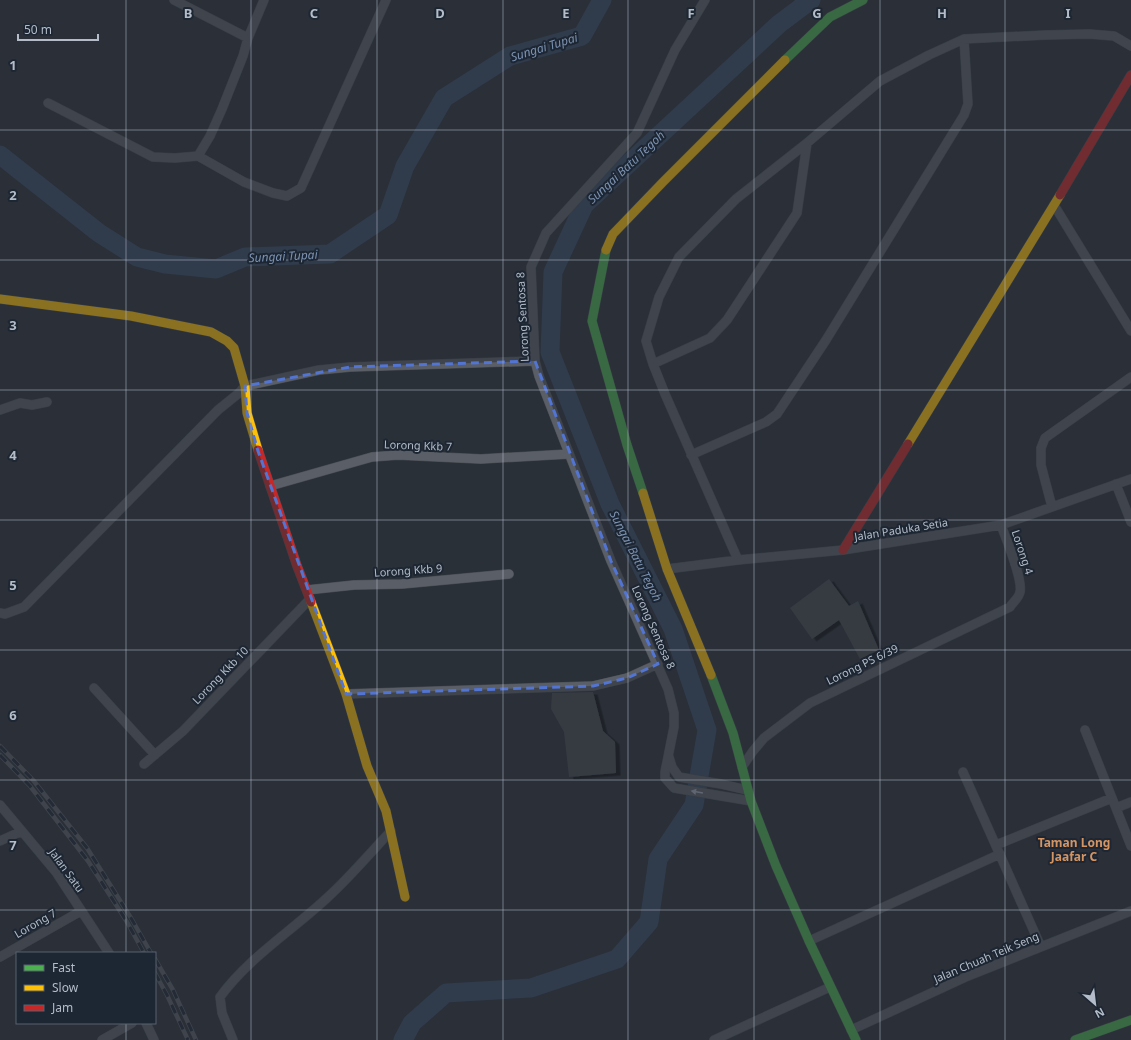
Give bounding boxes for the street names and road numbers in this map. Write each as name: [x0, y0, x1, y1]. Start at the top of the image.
street label: Lorong Sentosa 8: [512, 272, 532, 362]
street label: Lorong Kkb 7: [384, 436, 452, 454]
street label: Jalan Paduka Setia: [852, 514, 949, 544]
street label: Lorong 4: [1009, 528, 1037, 577]
street label: Lorong Kkb 9: [373, 560, 443, 580]
street label: Lorong Sentosa 8: [629, 583, 679, 671]
street label: Lorong PS 6/39: [824, 640, 900, 688]
street label: Lorong Kkb 10: [189, 643, 251, 707]
street label: Jalan Satu: [45, 844, 88, 895]
street label: Lorong 7: [11, 905, 59, 941]
street label: Jalan Chuah Teik Seng: [930, 928, 1041, 986]

